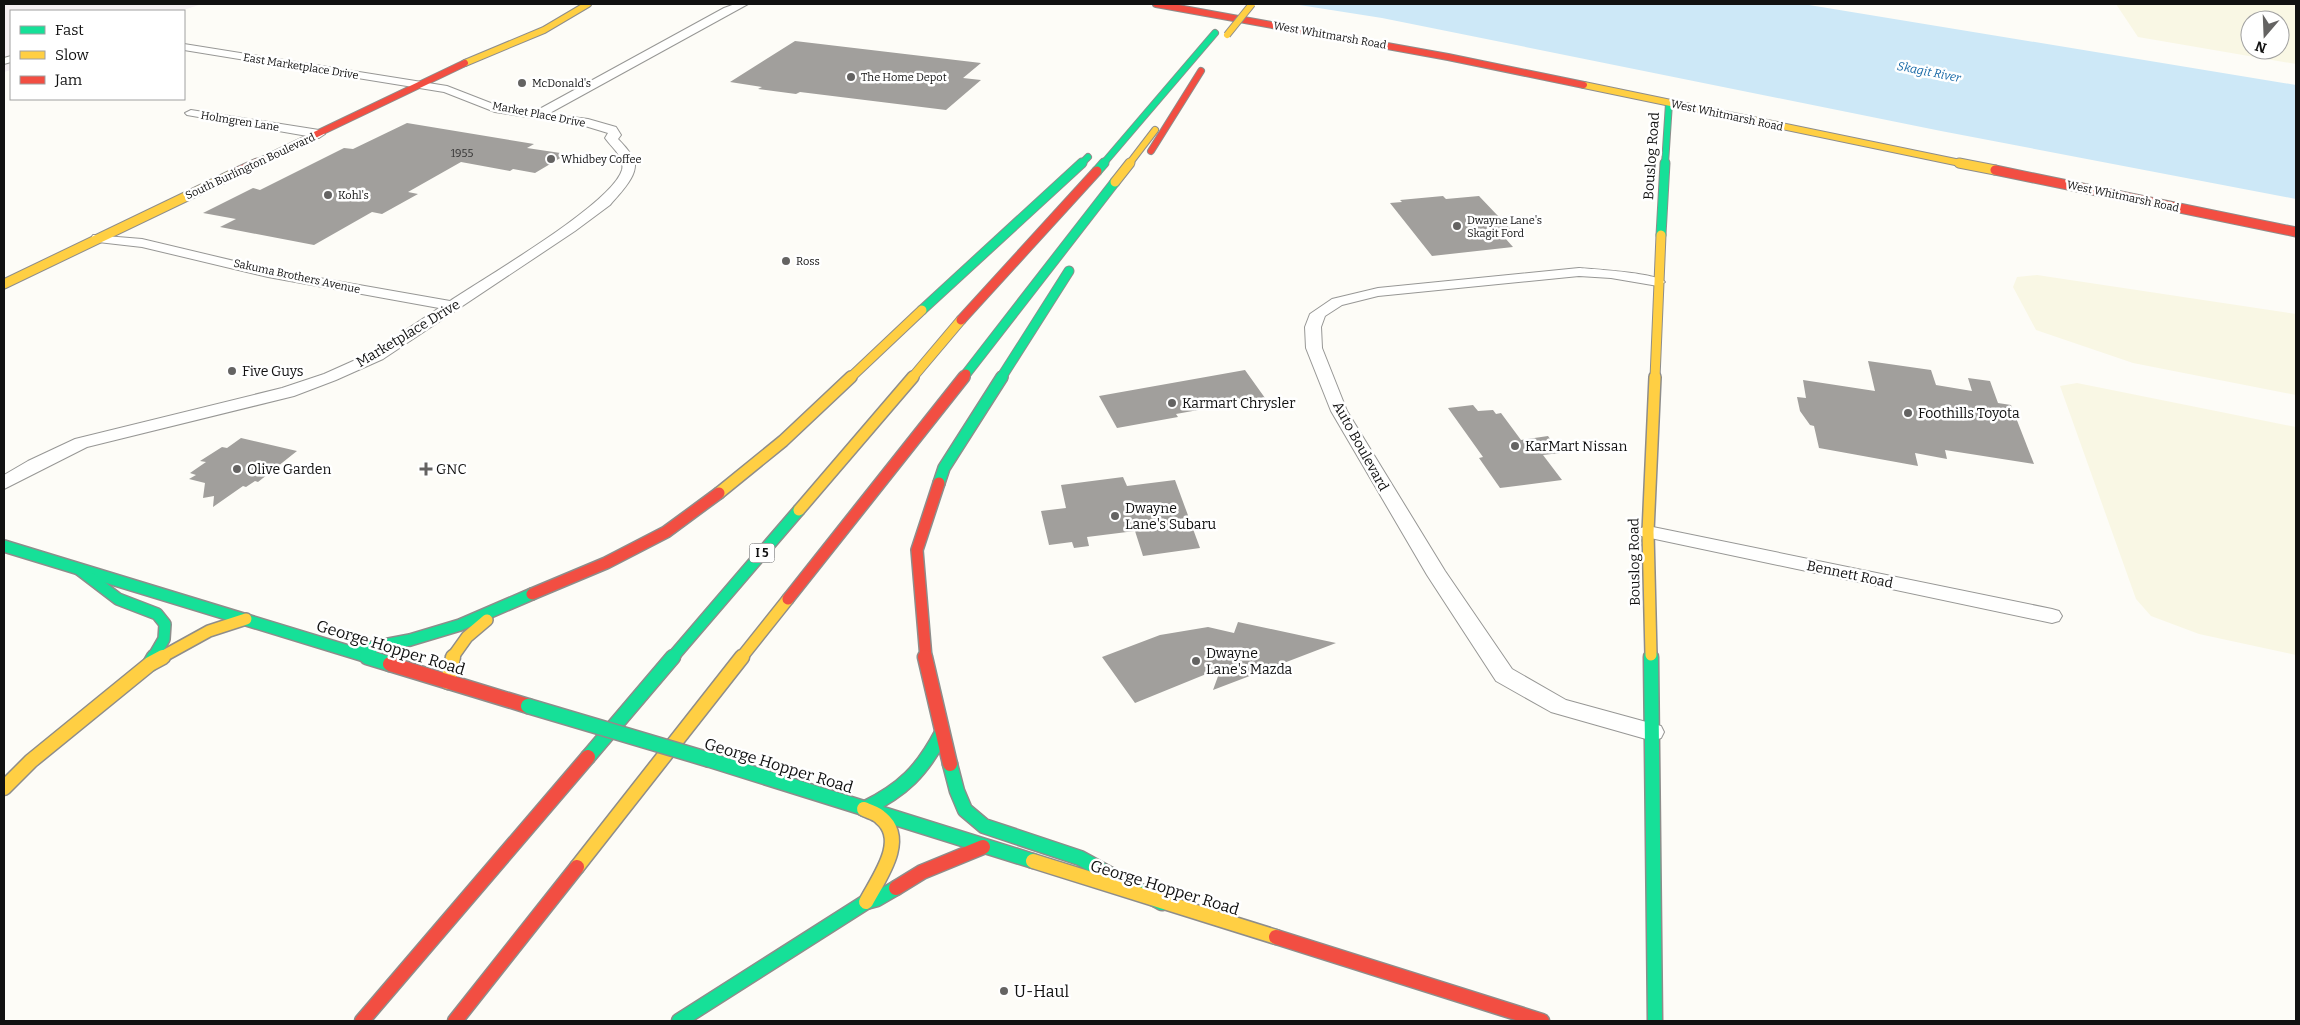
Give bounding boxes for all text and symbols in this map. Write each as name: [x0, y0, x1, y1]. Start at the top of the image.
legend: [10, 10, 185, 100]
north arrow: [2240, 10, 2290, 60]
street label: West Whitmarsh Road: [1272, 19, 1388, 52]
text: Fast: [55, 21, 84, 39]
text: N: [2253, 37, 2269, 57]
text: Slow: [55, 46, 90, 64]
street label: East Marketplace Drive: [242, 51, 360, 82]
water label: Skagit River: [1896, 59, 1963, 85]
text: Jam: [54, 71, 83, 89]
marker: The Home Depot: [845, 71, 857, 83]
place label: The Home Depot: [861, 71, 947, 84]
marker: McDonald's: [516, 77, 528, 89]
place label: McDonald's: [532, 77, 591, 90]
street label: West Whitmarsh Road: [1670, 97, 1785, 134]
street label: Market Place Drive: [491, 99, 587, 130]
street label: Holmgren Lane: [200, 109, 280, 134]
street label: Bouslog Road: [1640, 112, 1663, 200]
street label: South Burlington Boulevard: [183, 130, 318, 202]
house number: 1955: [451, 147, 473, 160]
marker: Whidbey Coffee: [545, 153, 557, 165]
place label: Whidbey Coffee: [561, 153, 641, 166]
street label: West Whitmarsh Road: [2066, 178, 2181, 215]
marker: Kohl's: [322, 189, 334, 201]
place label: Kohl's: [338, 189, 369, 202]
place label: Dwayne Lane's Skagit Ford: [1467, 214, 1542, 240]
marker: Dwayne Lane's Skagit Ford: [1451, 220, 1463, 232]
marker: Ross: [780, 255, 792, 267]
place label: Ross: [796, 255, 820, 268]
street label: Sakuma Brothers Avenue: [232, 257, 362, 296]
street label: Marketplace Drive: [353, 296, 463, 371]
place label: Five Guys: [242, 363, 303, 380]
marker: Five Guys: [226, 365, 238, 377]
place label: Karmart Chrysler: [1182, 395, 1295, 412]
marker: Karmart Chrysler: [1166, 397, 1178, 409]
street label: Auto Boulevard: [1329, 398, 1392, 494]
place label: Foothills Toyota: [1918, 405, 2020, 422]
marker: Foothills Toyota: [1902, 407, 1914, 419]
place label: KarMart Nissan: [1525, 438, 1627, 455]
marker: KarMart Nissan: [1509, 440, 1521, 452]
place label: Olive Garden: [247, 461, 331, 478]
place label: GNC: [436, 461, 466, 478]
marker: Olive Garden: [231, 463, 243, 475]
marker: GNC: [420, 463, 432, 475]
place label: Dwayne Lane's Subaru: [1125, 500, 1217, 533]
marker: Dwayne Lane's Subaru: [1109, 510, 1121, 522]
street label: Bouslog Road: [1625, 518, 1644, 606]
road number: I 5: [750, 544, 774, 562]
street label: Bennett Road: [1805, 557, 1895, 592]
street label: George Hopper Road: [314, 616, 468, 679]
place label: Dwayne Lane's Mazda: [1206, 645, 1293, 678]
marker: Dwayne Lane's Mazda: [1190, 655, 1202, 667]
street label: George Hopper Road: [702, 734, 856, 797]
street label: George Hopper Road: [1088, 856, 1242, 919]
place label: U-Haul: [1014, 982, 1069, 1001]
marker: U-Haul: [998, 985, 1010, 997]

